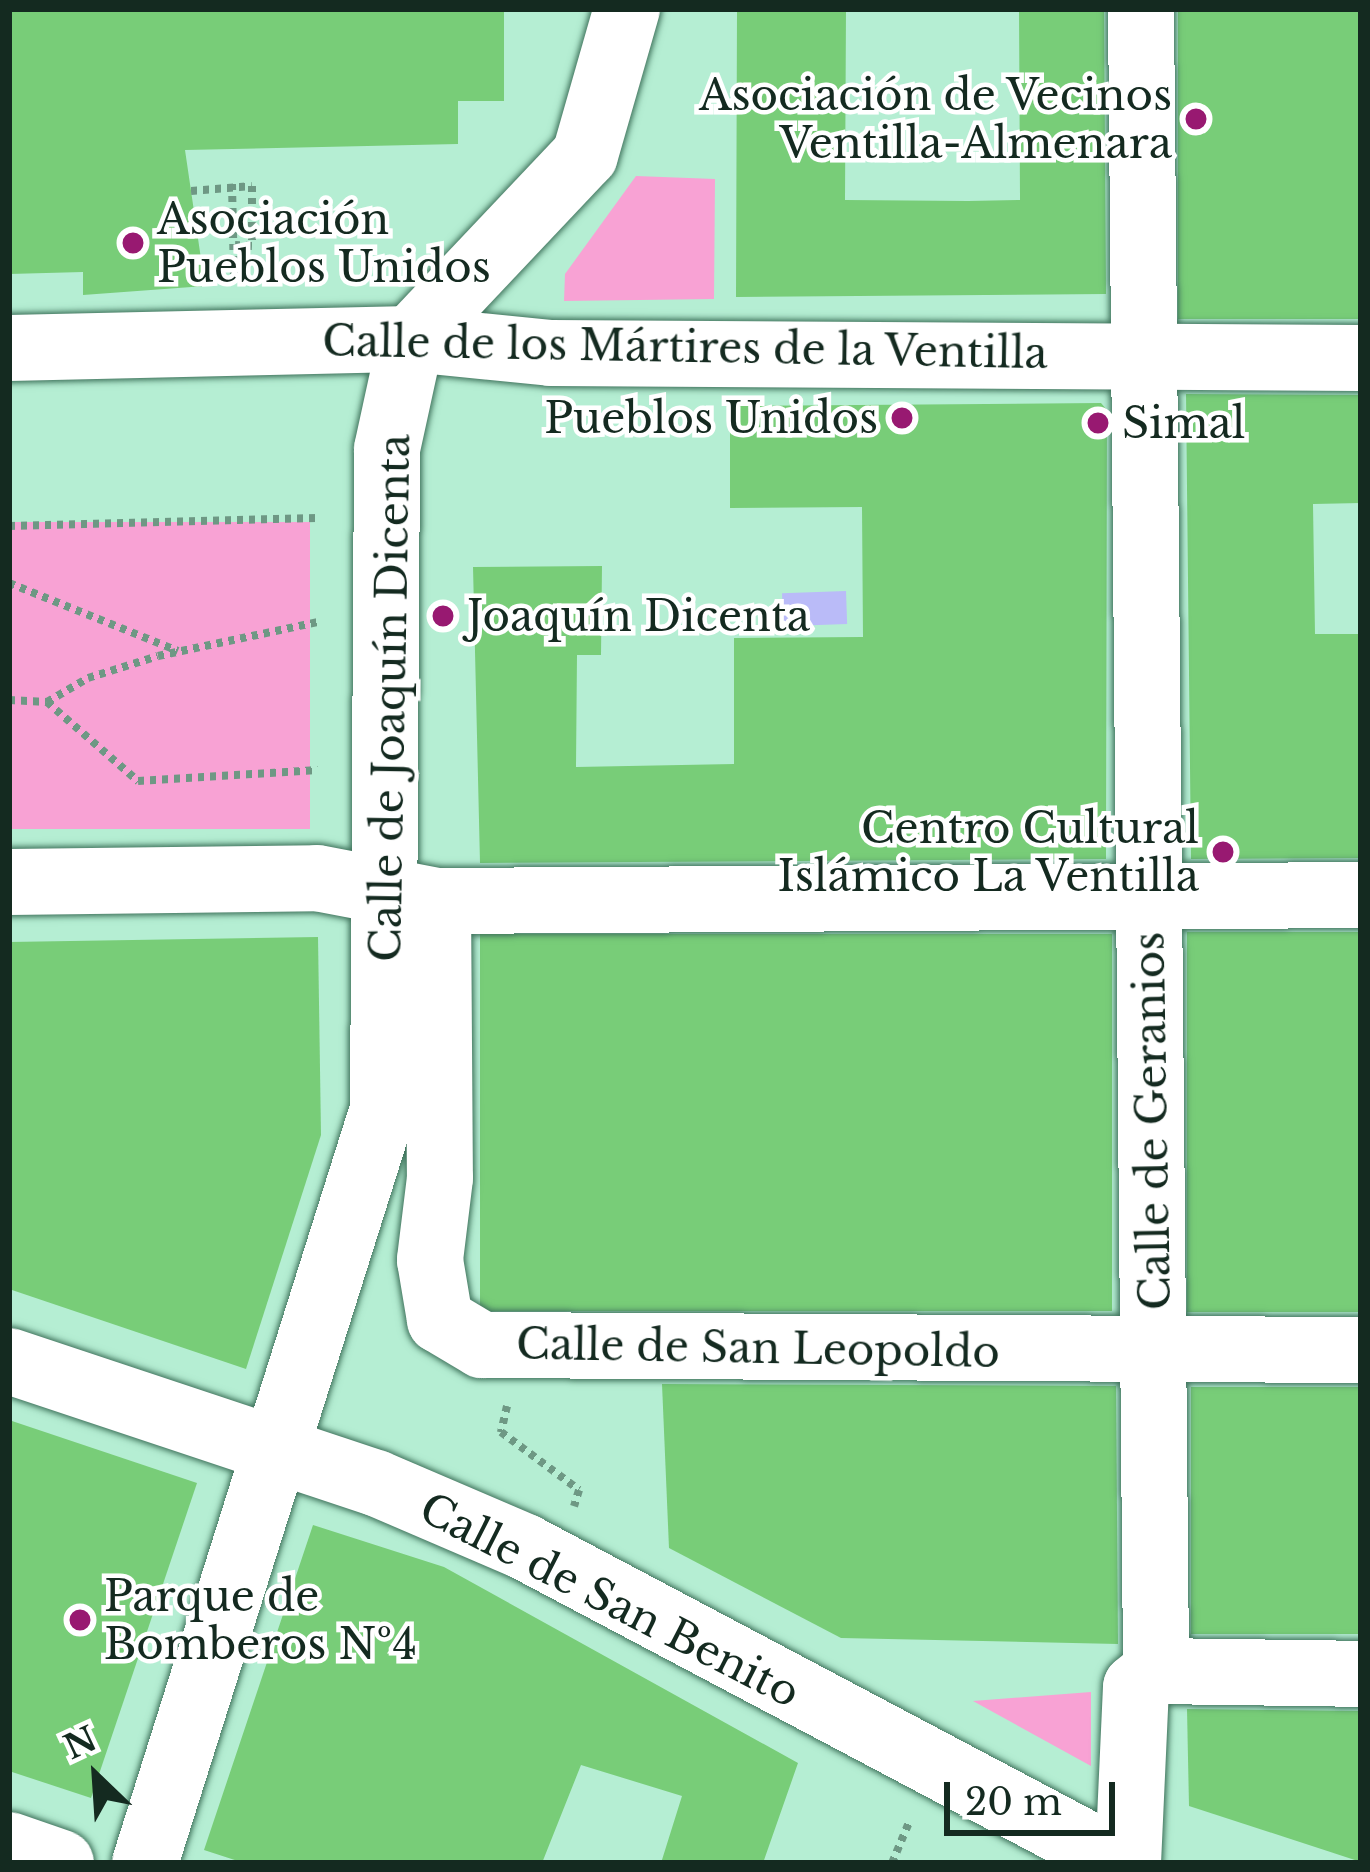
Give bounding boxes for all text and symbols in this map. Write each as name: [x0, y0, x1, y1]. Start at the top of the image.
place label: Asociación de Vecinos Ventilla-Almenara: [697, 70, 1172, 168]
marker: Asociación de Vecinos Ventilla-Almenara: [1183, 106, 1209, 132]
place label: Asociación Pueblos Unidos: [157, 194, 491, 292]
marker: Asociación Pueblos Unidos: [120, 230, 146, 256]
street label: Calle de los Mártires de la Ventilla: [321, 315, 1049, 379]
place label: Pueblos Unidos: [544, 393, 878, 443]
place label: Simal: [1122, 398, 1245, 448]
marker: Pueblos Unidos: [889, 405, 915, 431]
marker: Simal: [1085, 410, 1111, 436]
street label: Calle de Joaquín Dicenta: [360, 434, 420, 962]
place label: Joaquín Dicenta: [467, 591, 810, 641]
marker: Joaquín Dicenta: [430, 603, 456, 629]
place label: Centro Cultural Islámico La Ventilla: [775, 803, 1199, 902]
marker: Centro Cultural Islámico La Ventilla: [1210, 839, 1236, 865]
street label: Calle de Geranios: [1124, 931, 1180, 1311]
street label: Calle de San Leopoldo: [516, 1319, 1000, 1377]
street label: Calle de San Benito: [412, 1482, 808, 1718]
place label: Parque de Bomberos Nº4: [104, 1571, 417, 1670]
marker: Parque de Bomberos Nº4: [67, 1607, 93, 1633]
north arrow: [36, 1716, 156, 1836]
text: N: [58, 1718, 103, 1768]
scale bar: [950, 1758, 1121, 1832]
text: 20 m: [965, 1780, 1062, 1825]

